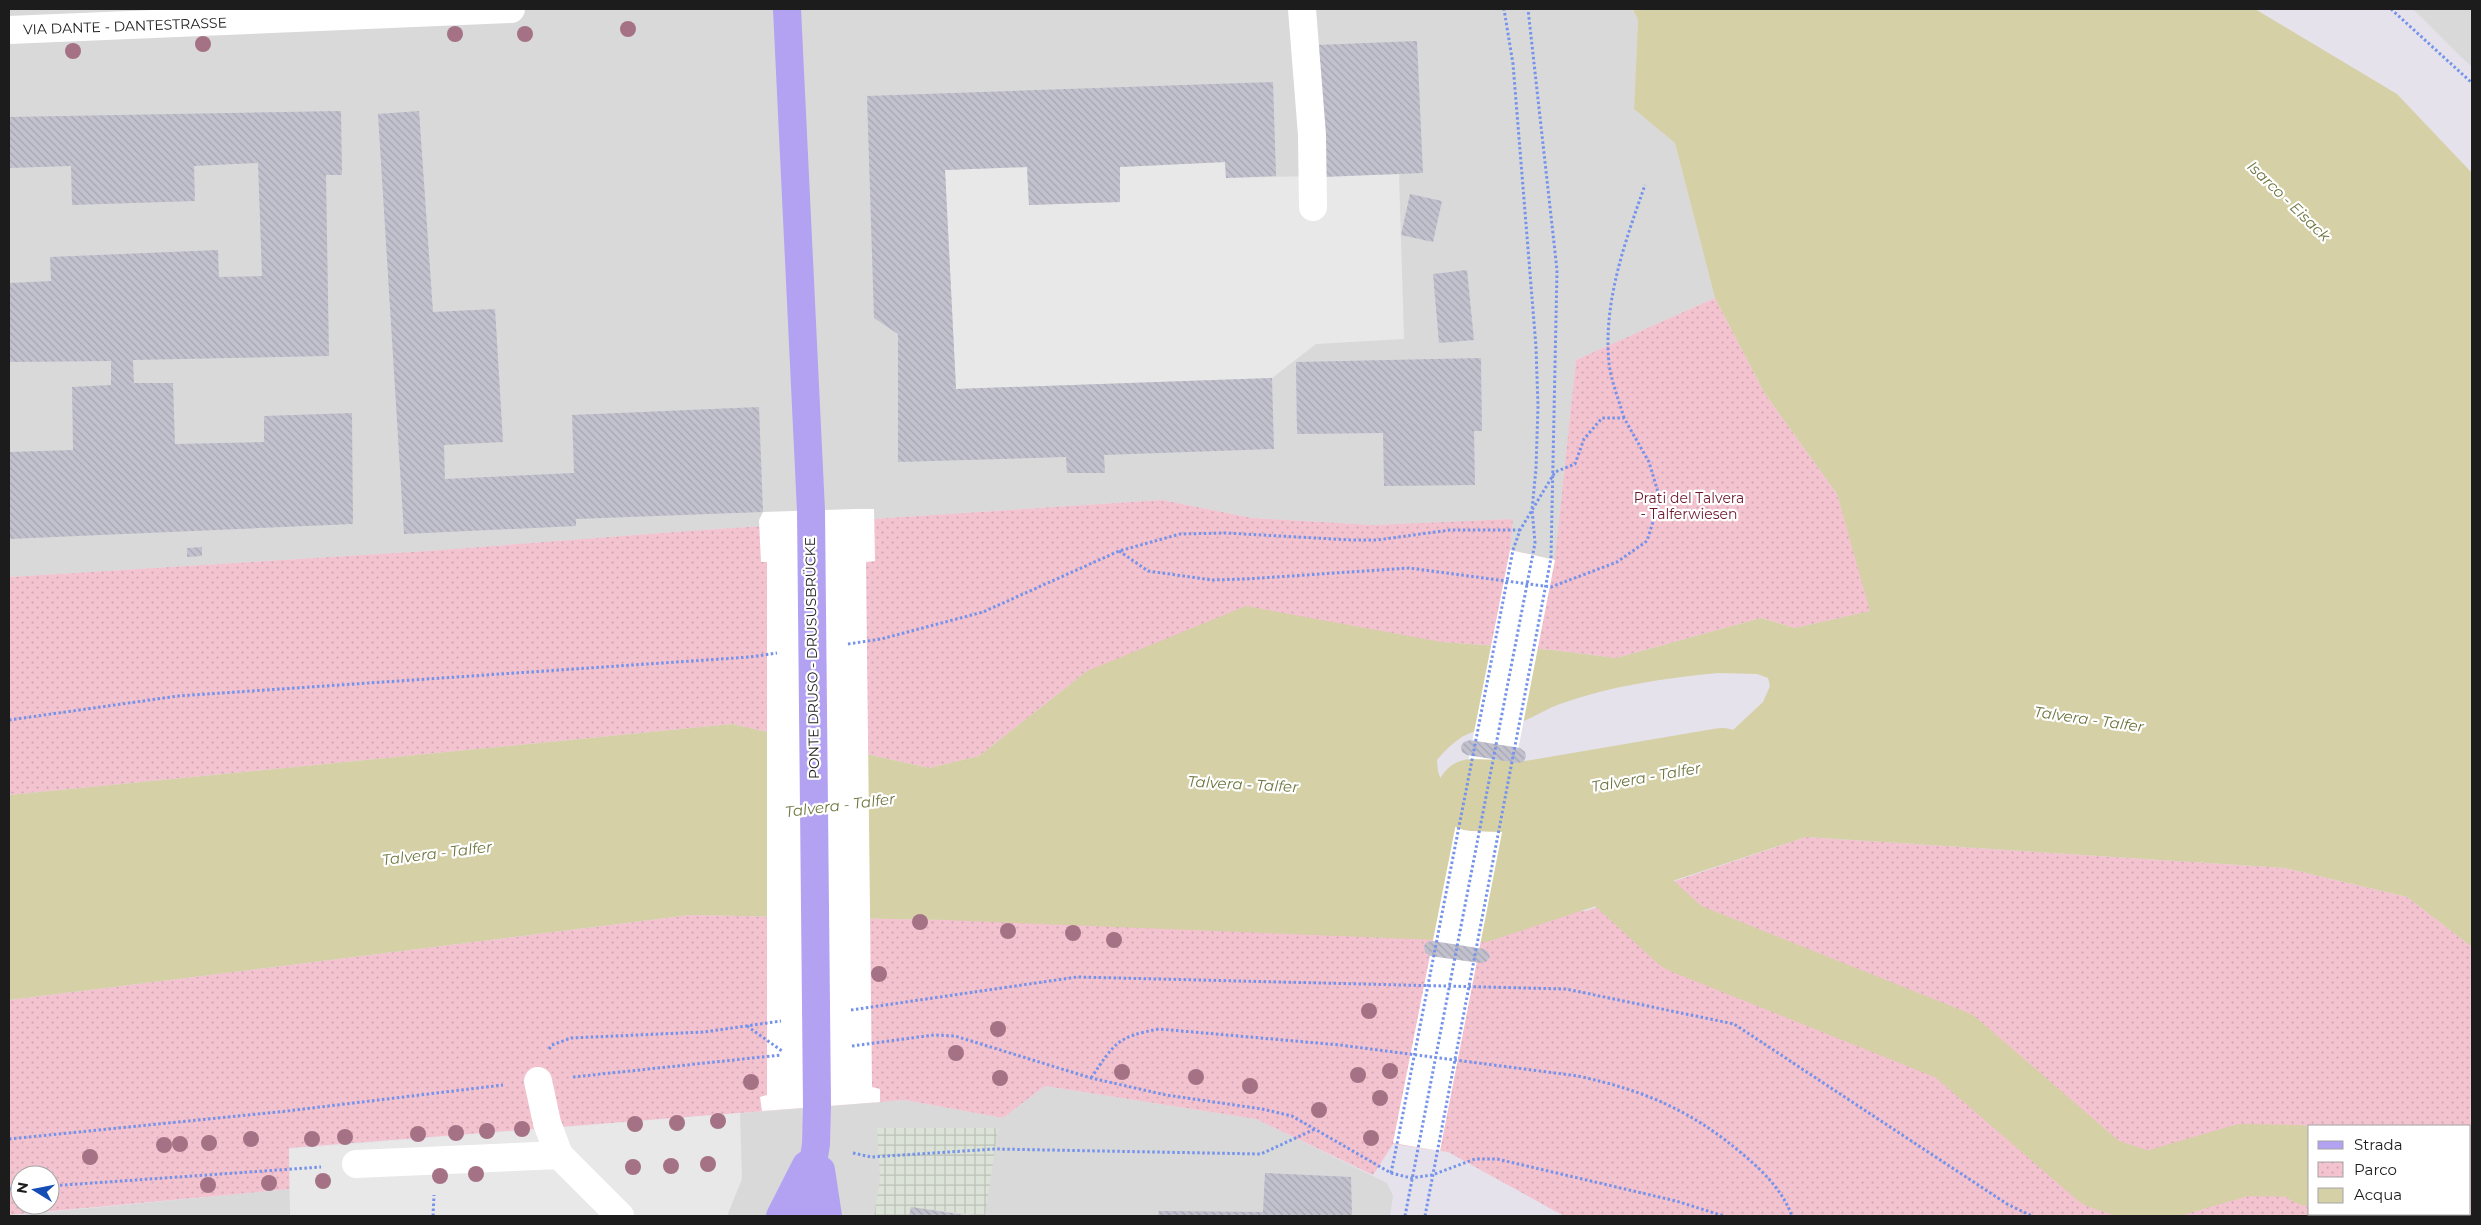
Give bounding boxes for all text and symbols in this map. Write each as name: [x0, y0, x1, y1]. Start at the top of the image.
street label: VIA DANTE - DANTESTRASSE: [23, 13, 227, 39]
water label: Isarco - Eisack: [2244, 157, 2335, 246]
park label: Prati del Talvera - Talferwiesen: [1634, 489, 1744, 523]
street label: PONTE DRUSO - DRUSUSBRÜCKE: [801, 537, 823, 779]
water label: Talvera - Talfer: [2033, 702, 2146, 736]
water label: Talvera - Talfer: [1590, 758, 1703, 796]
water label: Talvera - Talfer: [1187, 772, 1300, 796]
water label: Talvera - Talfer: [784, 789, 897, 821]
water label: Talvera - Talfer: [381, 837, 494, 869]
legend: [2308, 1125, 2471, 1215]
text: Strada: [2354, 1135, 2403, 1154]
text: Parco: [2354, 1160, 2397, 1179]
north arrow: [10, 1165, 60, 1215]
text: N: [12, 1181, 32, 1195]
text: Acqua: [2354, 1185, 2402, 1204]

